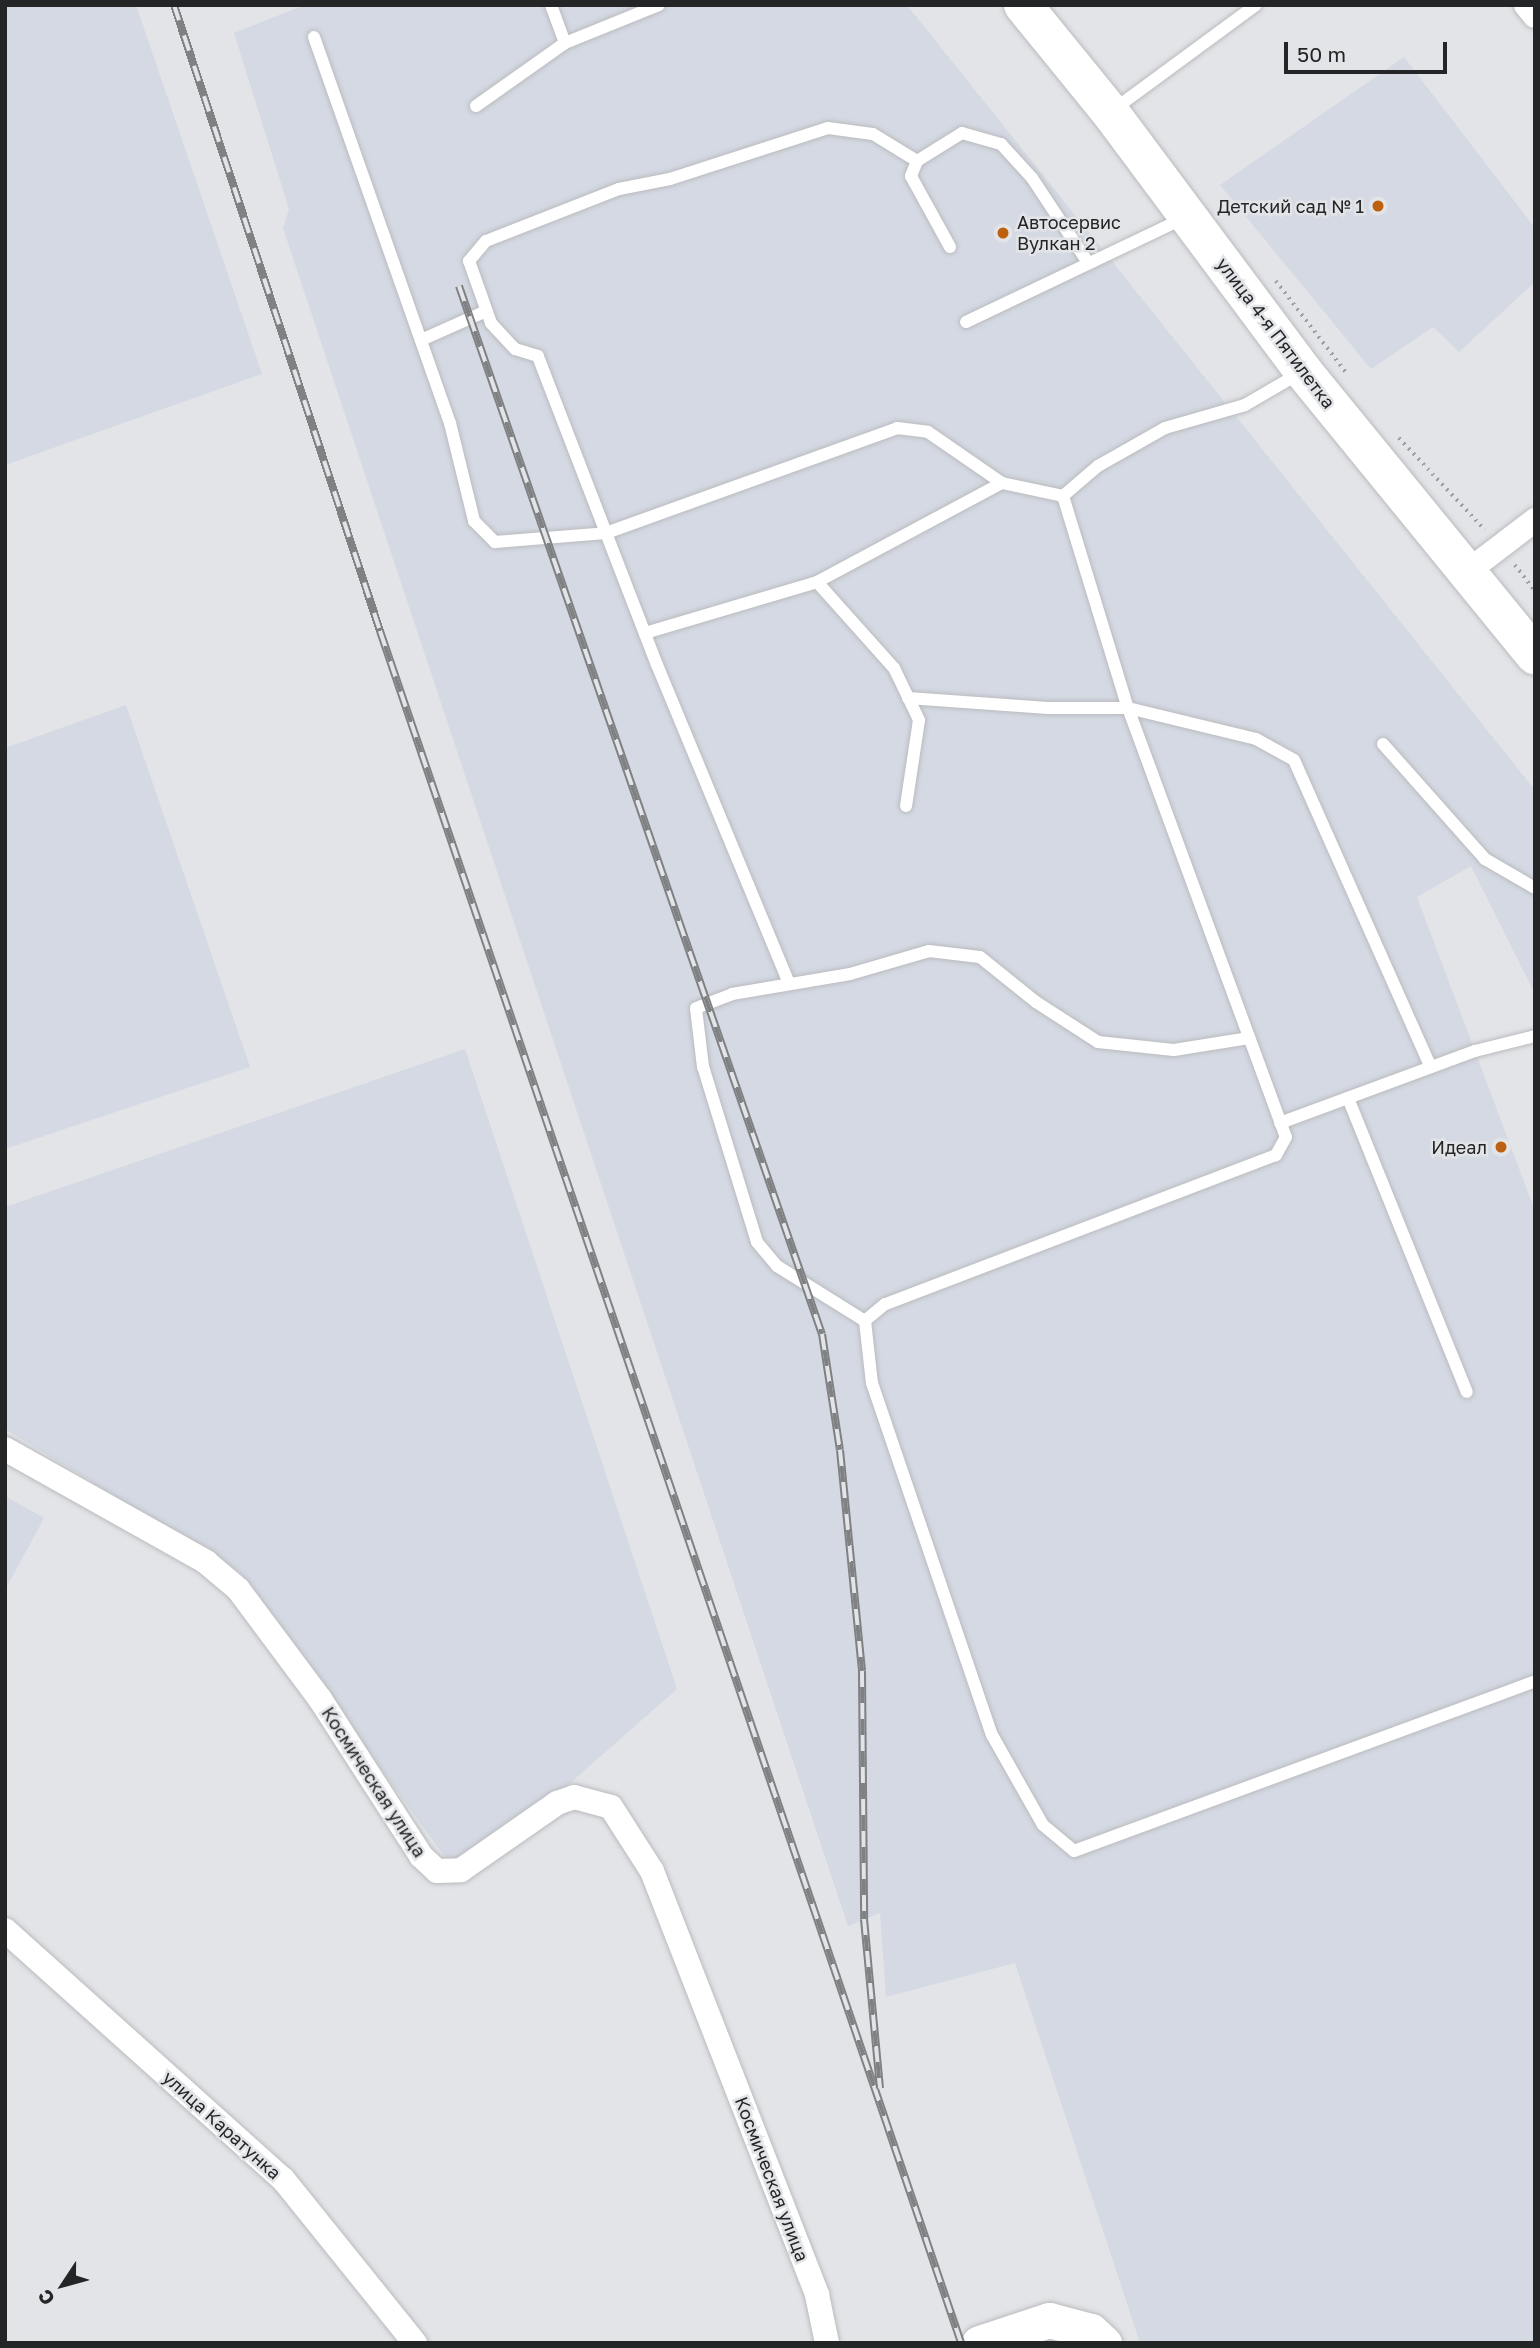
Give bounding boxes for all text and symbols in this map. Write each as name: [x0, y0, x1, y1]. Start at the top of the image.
scale bar: [1288, 28, 1451, 72]
text: 50 m: [1297, 41, 1346, 67]
place label: Детский сад № 1: [1217, 195, 1364, 217]
marker: Детский сад № 1: [1370, 198, 1386, 214]
place label: Автосервис Вулкан 2: [1017, 212, 1121, 255]
marker: Автосервис Вулкан 2: [995, 225, 1011, 241]
street label: улица 4-я Пятилетка: [1212, 253, 1340, 413]
place label: Идеал: [1431, 1136, 1487, 1158]
marker: Идеал: [1493, 1139, 1509, 1155]
street label: Космическая улица: [317, 1703, 431, 1861]
street label: улица Каратунка: [158, 2066, 286, 2184]
street label: Космическая улица: [731, 2094, 813, 2264]
north arrow: [28, 2250, 98, 2320]
text: С: [32, 2285, 59, 2310]

